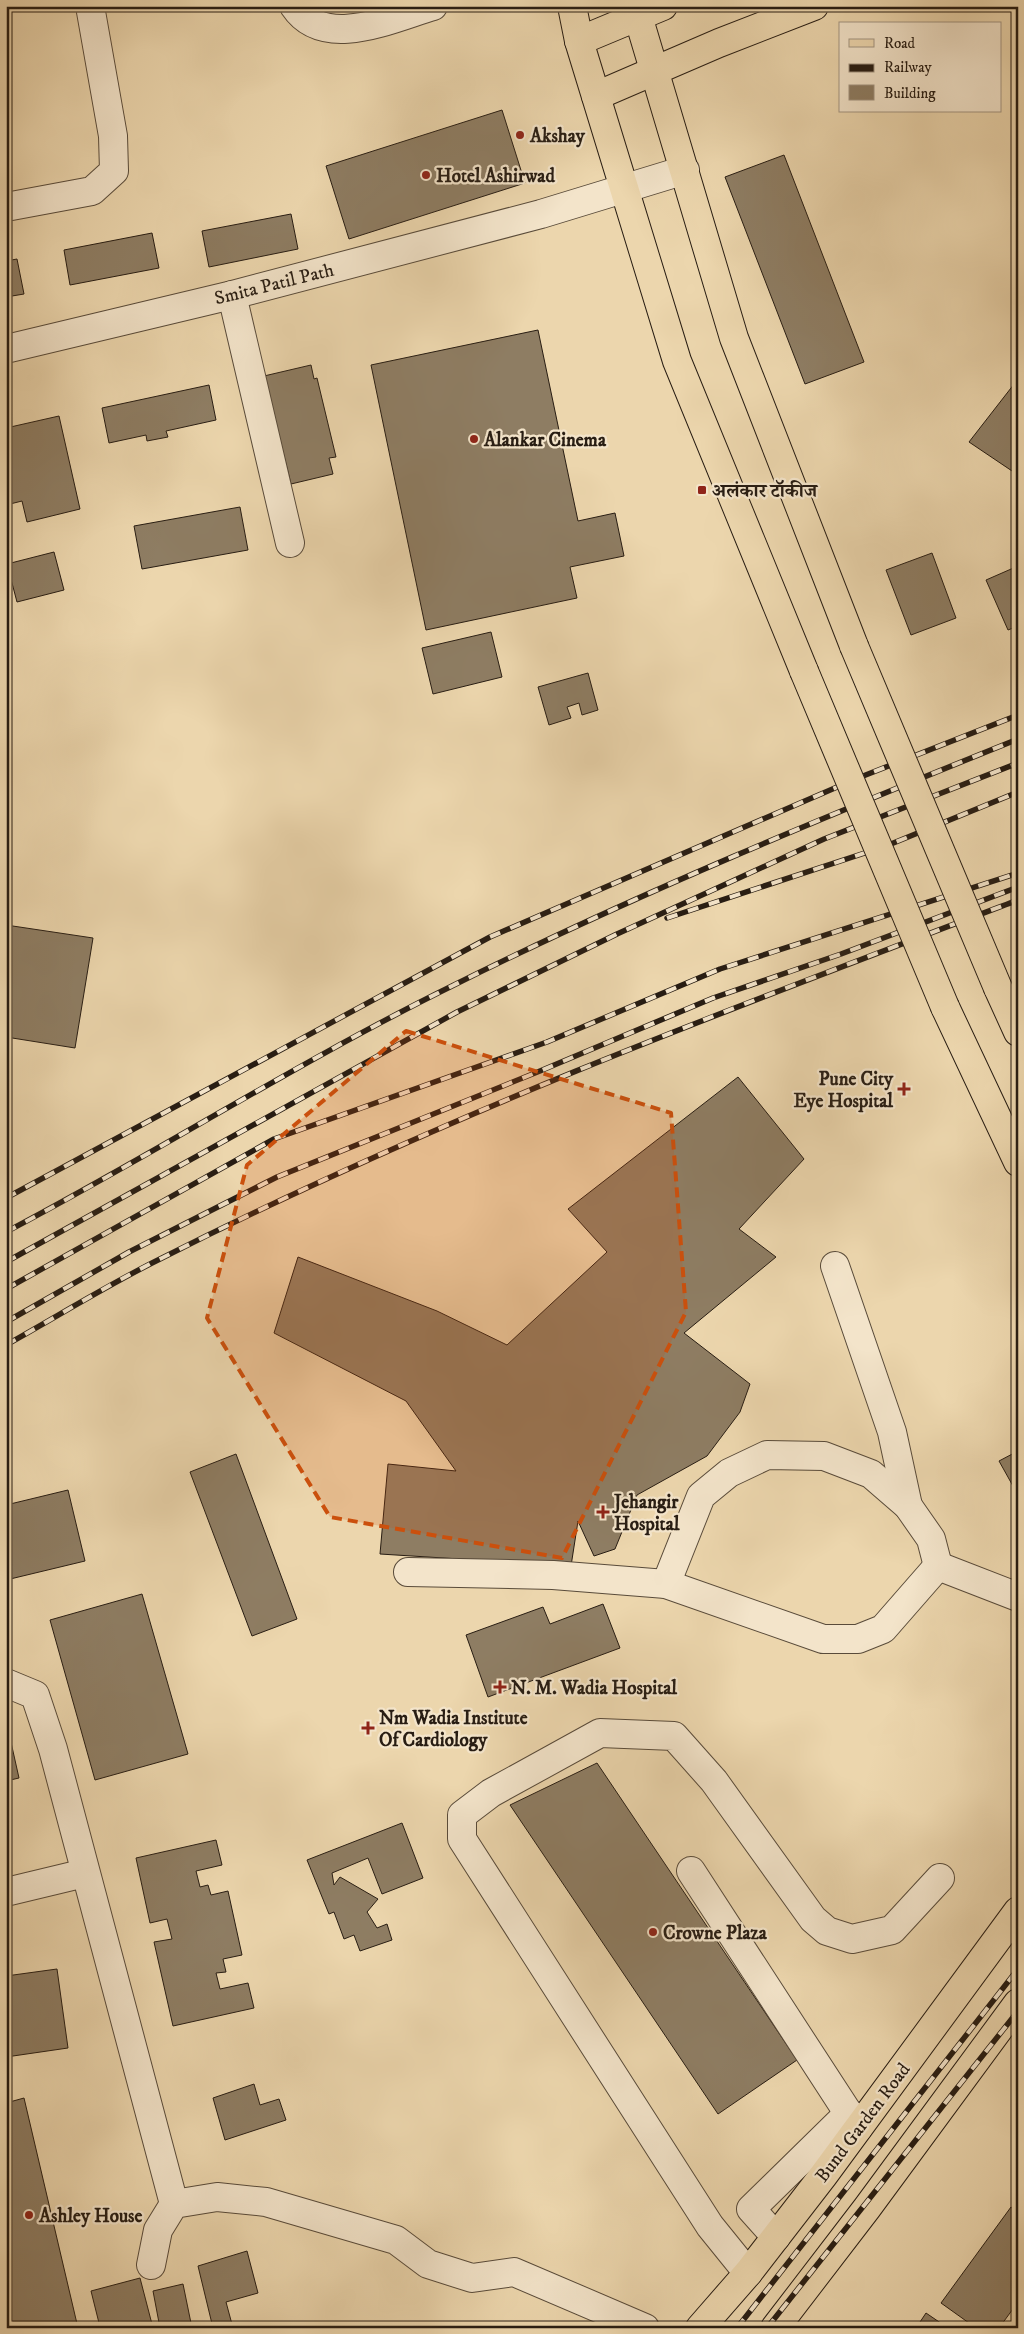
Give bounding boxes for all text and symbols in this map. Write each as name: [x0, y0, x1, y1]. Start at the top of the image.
legend: [839, 22, 1002, 112]
text: Road: [884, 34, 916, 53]
text: Railway: [884, 58, 932, 77]
text: Building: [884, 84, 936, 103]
place label: Akshay: [529, 125, 586, 148]
marker: Akshay: [514, 129, 526, 141]
place label: Hotel Ashirwad: [436, 165, 555, 188]
marker: Hotel Ashirwad: [420, 169, 432, 181]
street label: Smita Patil Path: [212, 258, 337, 310]
place label: Alankar Cinema: [483, 429, 607, 452]
marker: Alankar Cinema: [468, 433, 480, 445]
place label: अलंकार टॉकीज: [712, 479, 819, 503]
marker: अलंकार टॉकीज: [696, 484, 708, 496]
place label: Pune City Eye Hospital: [794, 1068, 894, 1113]
marker: Pune City Eye Hospital: [897, 1082, 911, 1096]
place label: Jehangir Hospital: [612, 1491, 680, 1536]
marker: Jehangir Hospital: [596, 1505, 610, 1519]
place label: N. M. Wadia Hospital: [511, 1677, 677, 1700]
marker: N. M. Wadia Hospital: [493, 1680, 507, 1694]
place label: Nm Wadia Institute Of Cardiology: [379, 1707, 528, 1752]
marker: Nm Wadia Institute Of Cardiology: [361, 1721, 375, 1735]
place label: Crowne Plaza: [663, 1922, 768, 1945]
marker: Crowne Plaza: [647, 1926, 659, 1938]
street label: Bund Garden Road: [811, 2058, 916, 2187]
place label: Ashley House: [38, 2205, 142, 2228]
marker: Ashley House: [23, 2209, 35, 2221]

